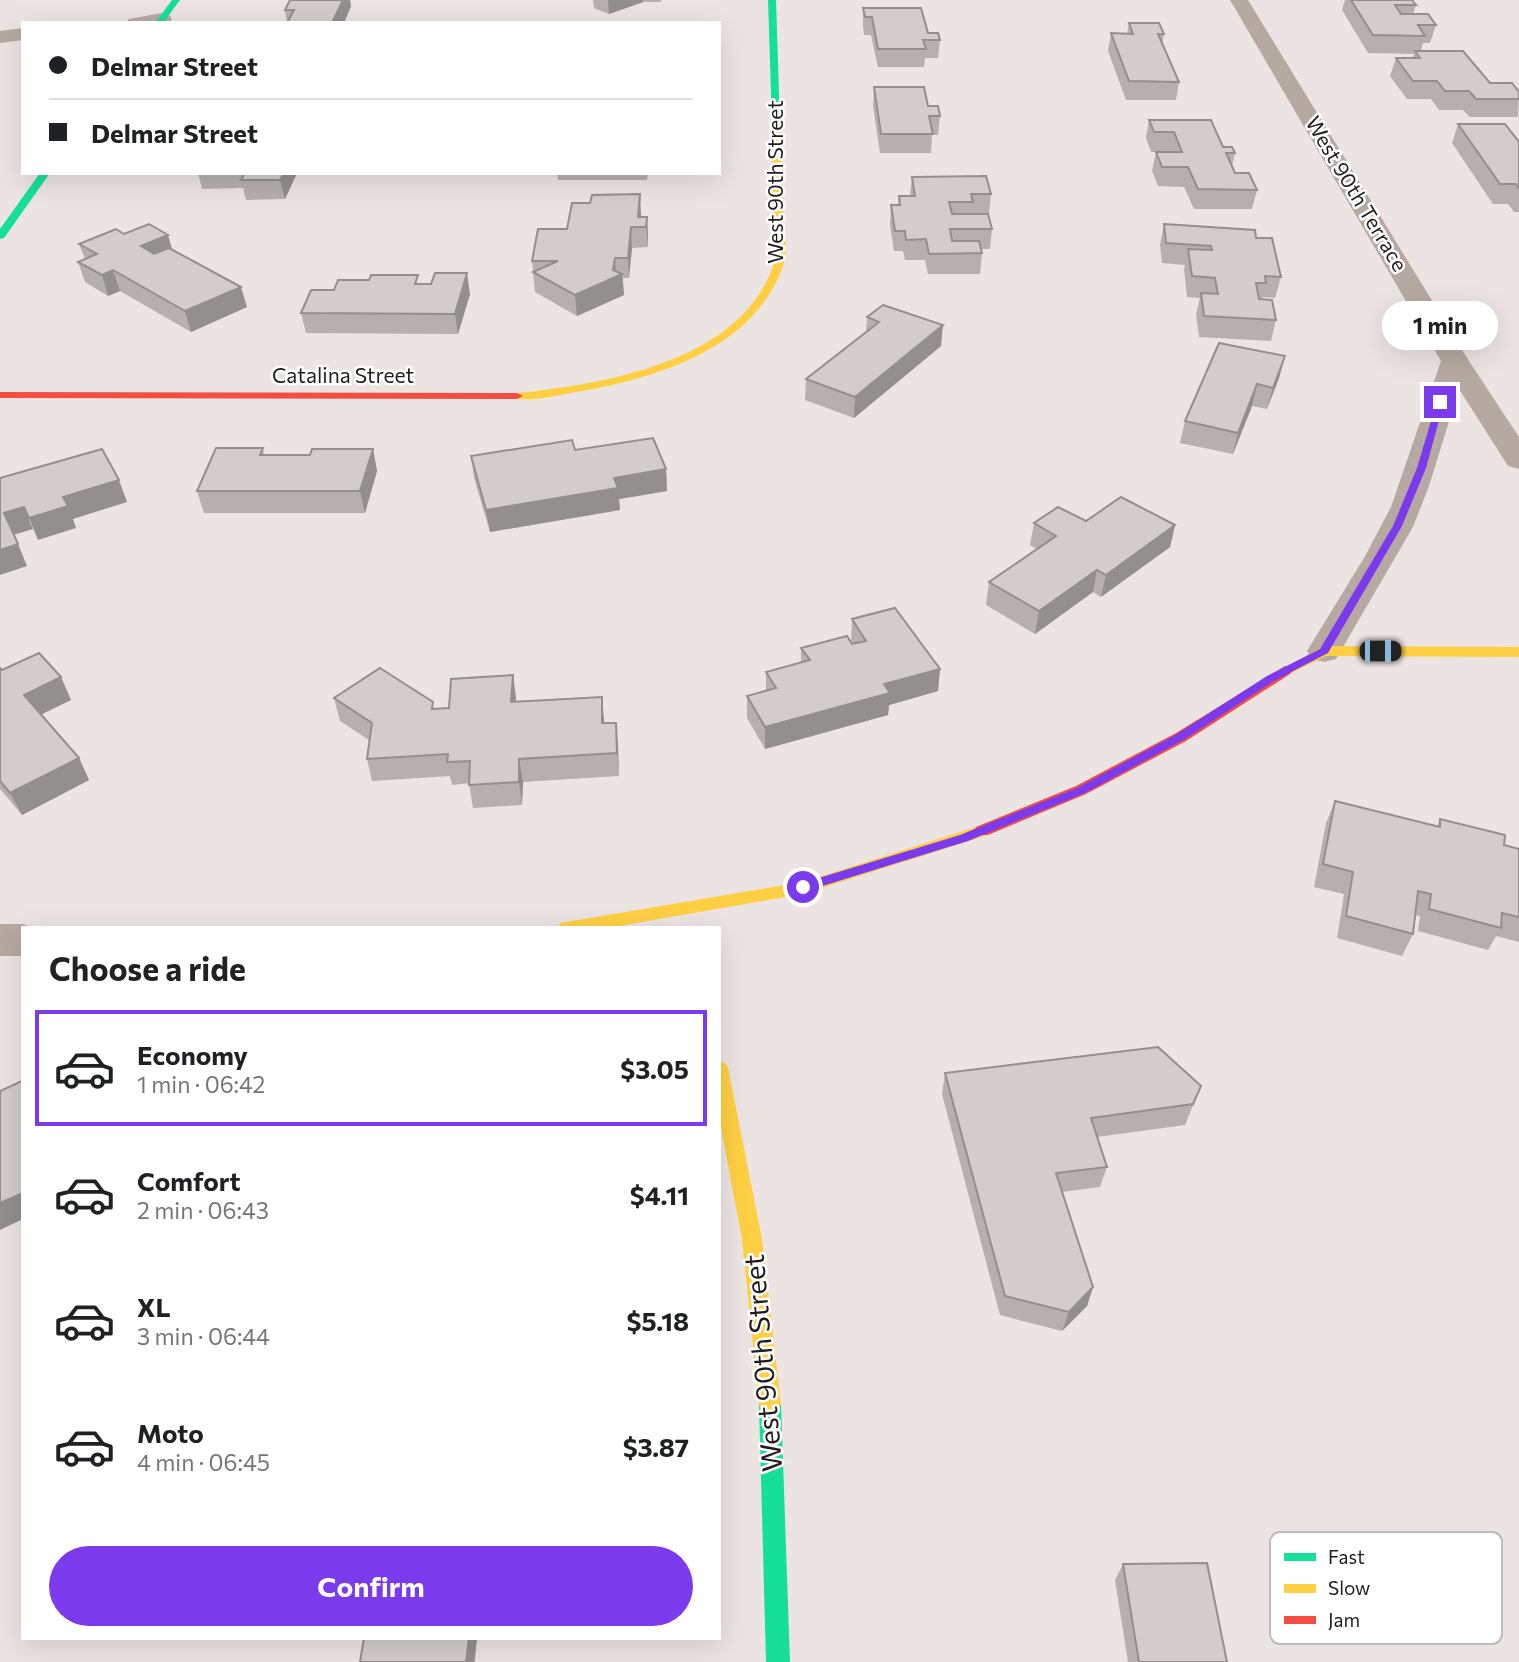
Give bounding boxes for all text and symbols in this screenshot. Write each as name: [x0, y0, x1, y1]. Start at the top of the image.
text: Delmar Street: [91, 50, 258, 81]
street label: West 90th Street: [762, 100, 787, 264]
street label: West 90th Terrace: [1301, 111, 1413, 275]
text: Delmar Street: [91, 117, 258, 148]
callout: 1 min: [1382, 300, 1498, 350]
text: 1 min: [1413, 311, 1467, 339]
street label: Catalina Street: [272, 362, 414, 387]
route end: [1424, 386, 1456, 418]
car: [1360, 641, 1402, 662]
route start: [787, 871, 819, 903]
text: Choose a ride: [49, 948, 246, 988]
icon: car: [53, 1037, 116, 1100]
text: Economy: [137, 1039, 248, 1070]
text: $3.05: [620, 1053, 689, 1084]
text: 1 min · 06:42: [137, 1070, 265, 1098]
icon: car: [53, 1163, 116, 1226]
text: Comfort: [137, 1165, 240, 1196]
text: $4.11: [630, 1179, 689, 1210]
text: 2 min · 06:43: [137, 1196, 269, 1224]
street label: West 90th Street: [736, 1253, 788, 1473]
icon: car: [53, 1289, 116, 1352]
text: XL: [137, 1291, 171, 1322]
text: $5.18: [626, 1305, 689, 1336]
text: 3 min · 06:44: [137, 1322, 270, 1350]
icon: car: [53, 1415, 116, 1478]
text: Moto: [137, 1417, 204, 1448]
text: $3.87: [623, 1431, 689, 1462]
text: 4 min · 06:45: [137, 1448, 270, 1476]
legend: [1270, 1532, 1502, 1644]
text: Fast: [1328, 1545, 1365, 1568]
button: Confirm: [49, 1546, 693, 1626]
text: Slow: [1328, 1576, 1370, 1599]
text: Jam: [1328, 1608, 1360, 1631]

